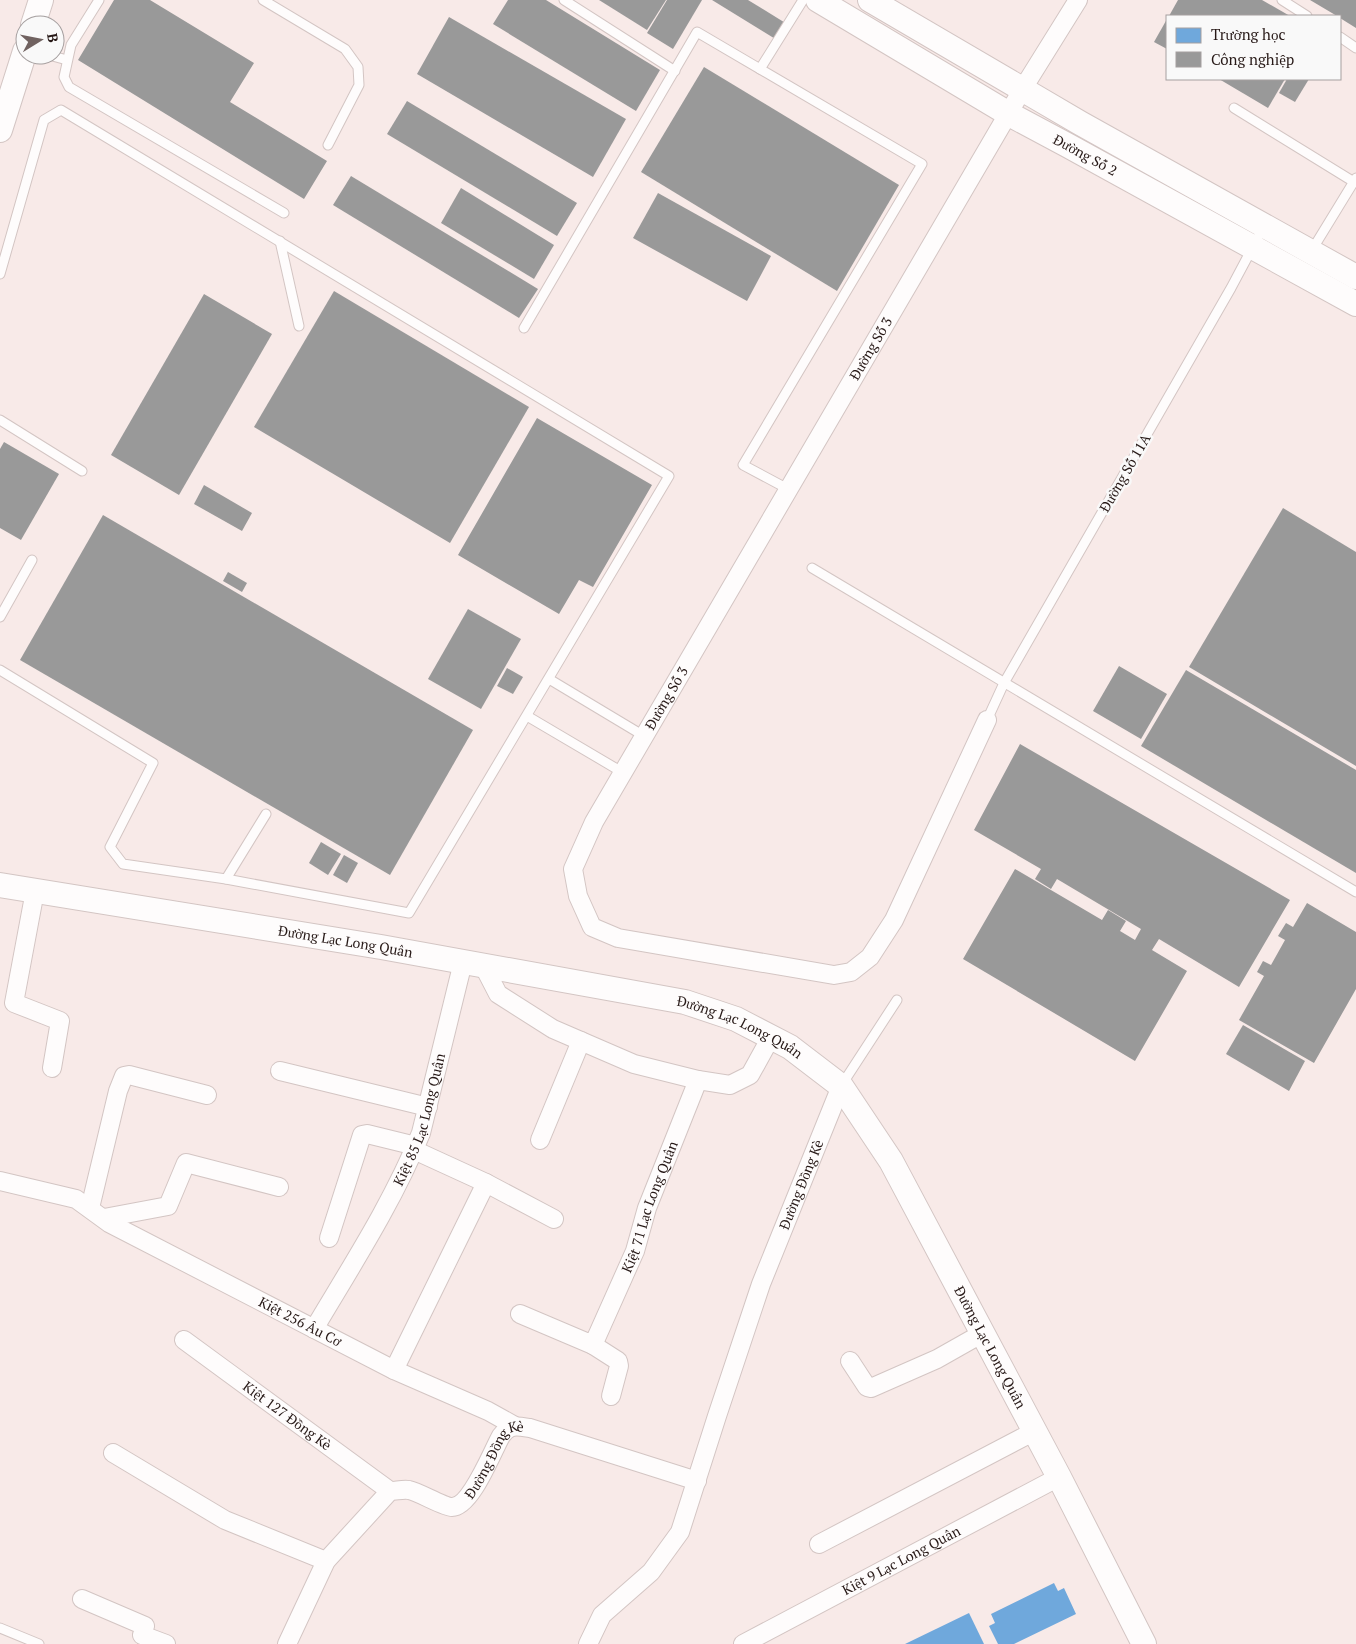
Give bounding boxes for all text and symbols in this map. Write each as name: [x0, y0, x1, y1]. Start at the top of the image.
north arrow: [15, 15, 65, 65]
legend: [1166, 15, 1341, 80]
text: Trường học: [1211, 24, 1285, 44]
text: B: [43, 32, 63, 44]
text: Công nghiệp: [1211, 49, 1294, 69]
street label: Đường Số 2: [1050, 129, 1121, 180]
street label: Đường Số 3: [845, 313, 896, 383]
street label: Đường Số 11A: [1095, 430, 1155, 515]
street label: Đường Số 3: [640, 663, 692, 733]
street label: Đường Lạc Long Quân: [277, 920, 415, 962]
street label: Đường Lạc Long Quân: [675, 991, 807, 1063]
street label: Kiệt 85 Lạc Long Quân: [388, 1051, 449, 1189]
street label: Đường Đồng Kè: [774, 1136, 827, 1232]
street label: Kiệt 71 Lạc Long Quân: [617, 1137, 682, 1275]
street label: Đường Lạc Long Quân: [950, 1283, 1031, 1412]
street label: Kiệt 256 Âu Cơ: [256, 1292, 346, 1351]
street label: Kiệt 127 Đồng Kè: [239, 1376, 336, 1454]
street label: Đường Đồng Kè: [460, 1416, 525, 1502]
street label: Kiệt 9 Lạc Long Quân: [839, 1521, 964, 1599]

